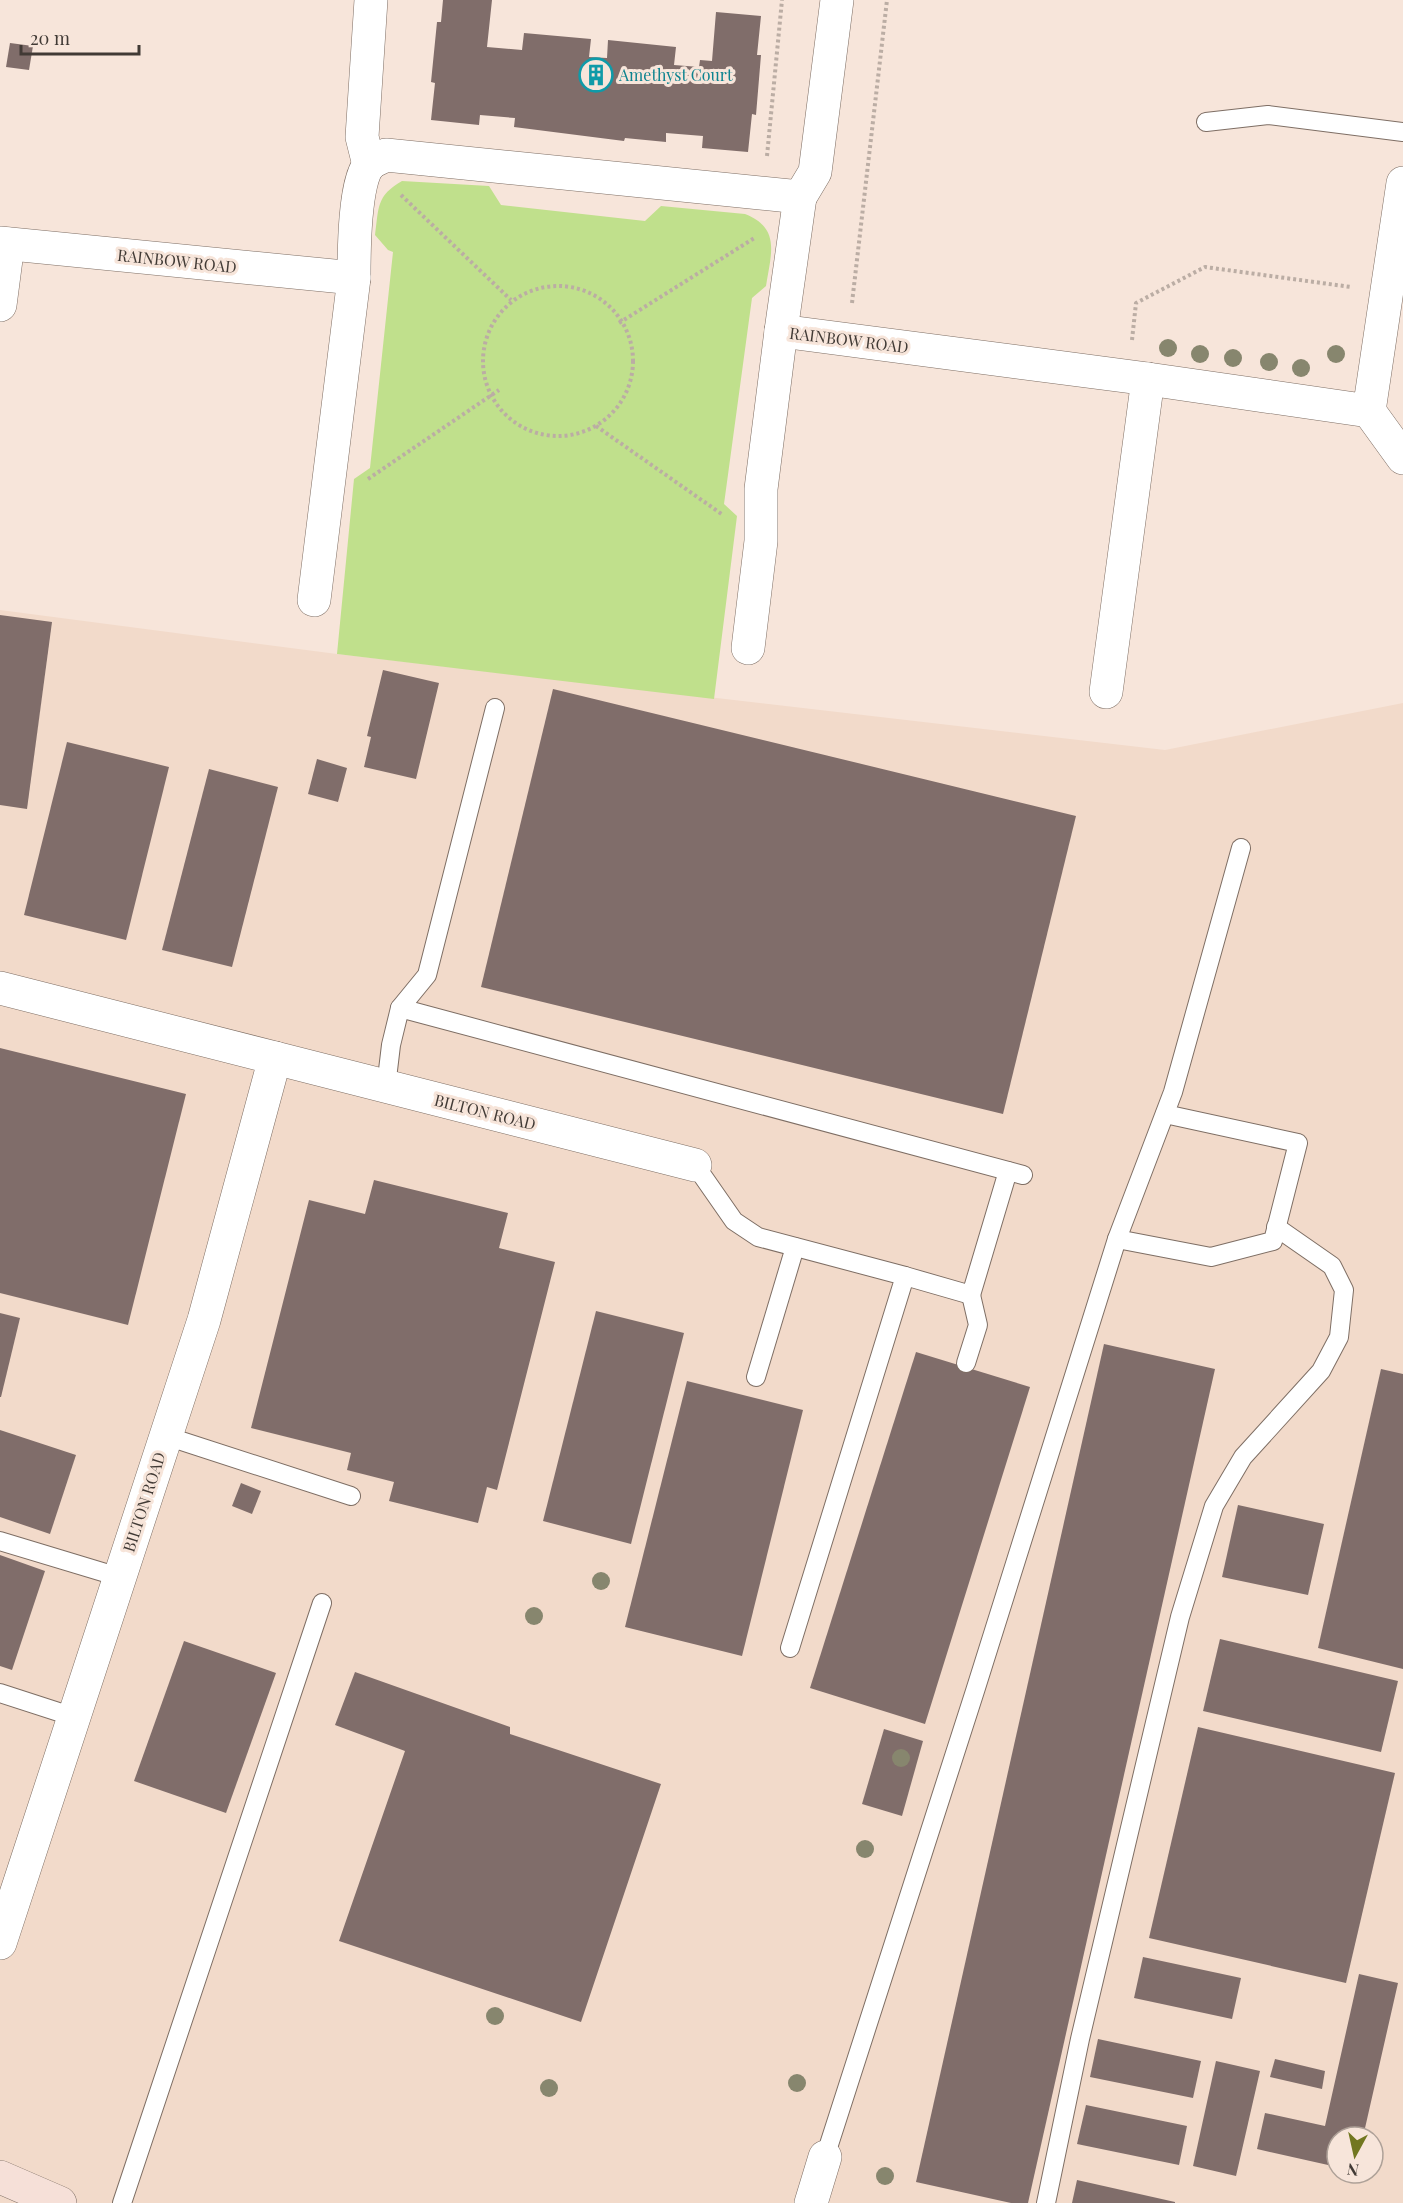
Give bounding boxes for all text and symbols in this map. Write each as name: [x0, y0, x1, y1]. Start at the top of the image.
scale bar: [21, 18, 140, 56]
text: 20 m: [30, 26, 70, 50]
building icon: Amethyst Court: [578, 57, 614, 93]
place label: Amethyst Court: [618, 64, 733, 85]
street label: RAINBOW ROAD: [116, 244, 238, 277]
street label: RAINBOW ROAD: [788, 322, 910, 357]
street label: BILTON ROAD: [432, 1089, 538, 1134]
street label: BILTON ROAD: [117, 1449, 170, 1554]
north arrow: [1325, 2125, 1385, 2185]
text: N: [1345, 2159, 1360, 2182]

